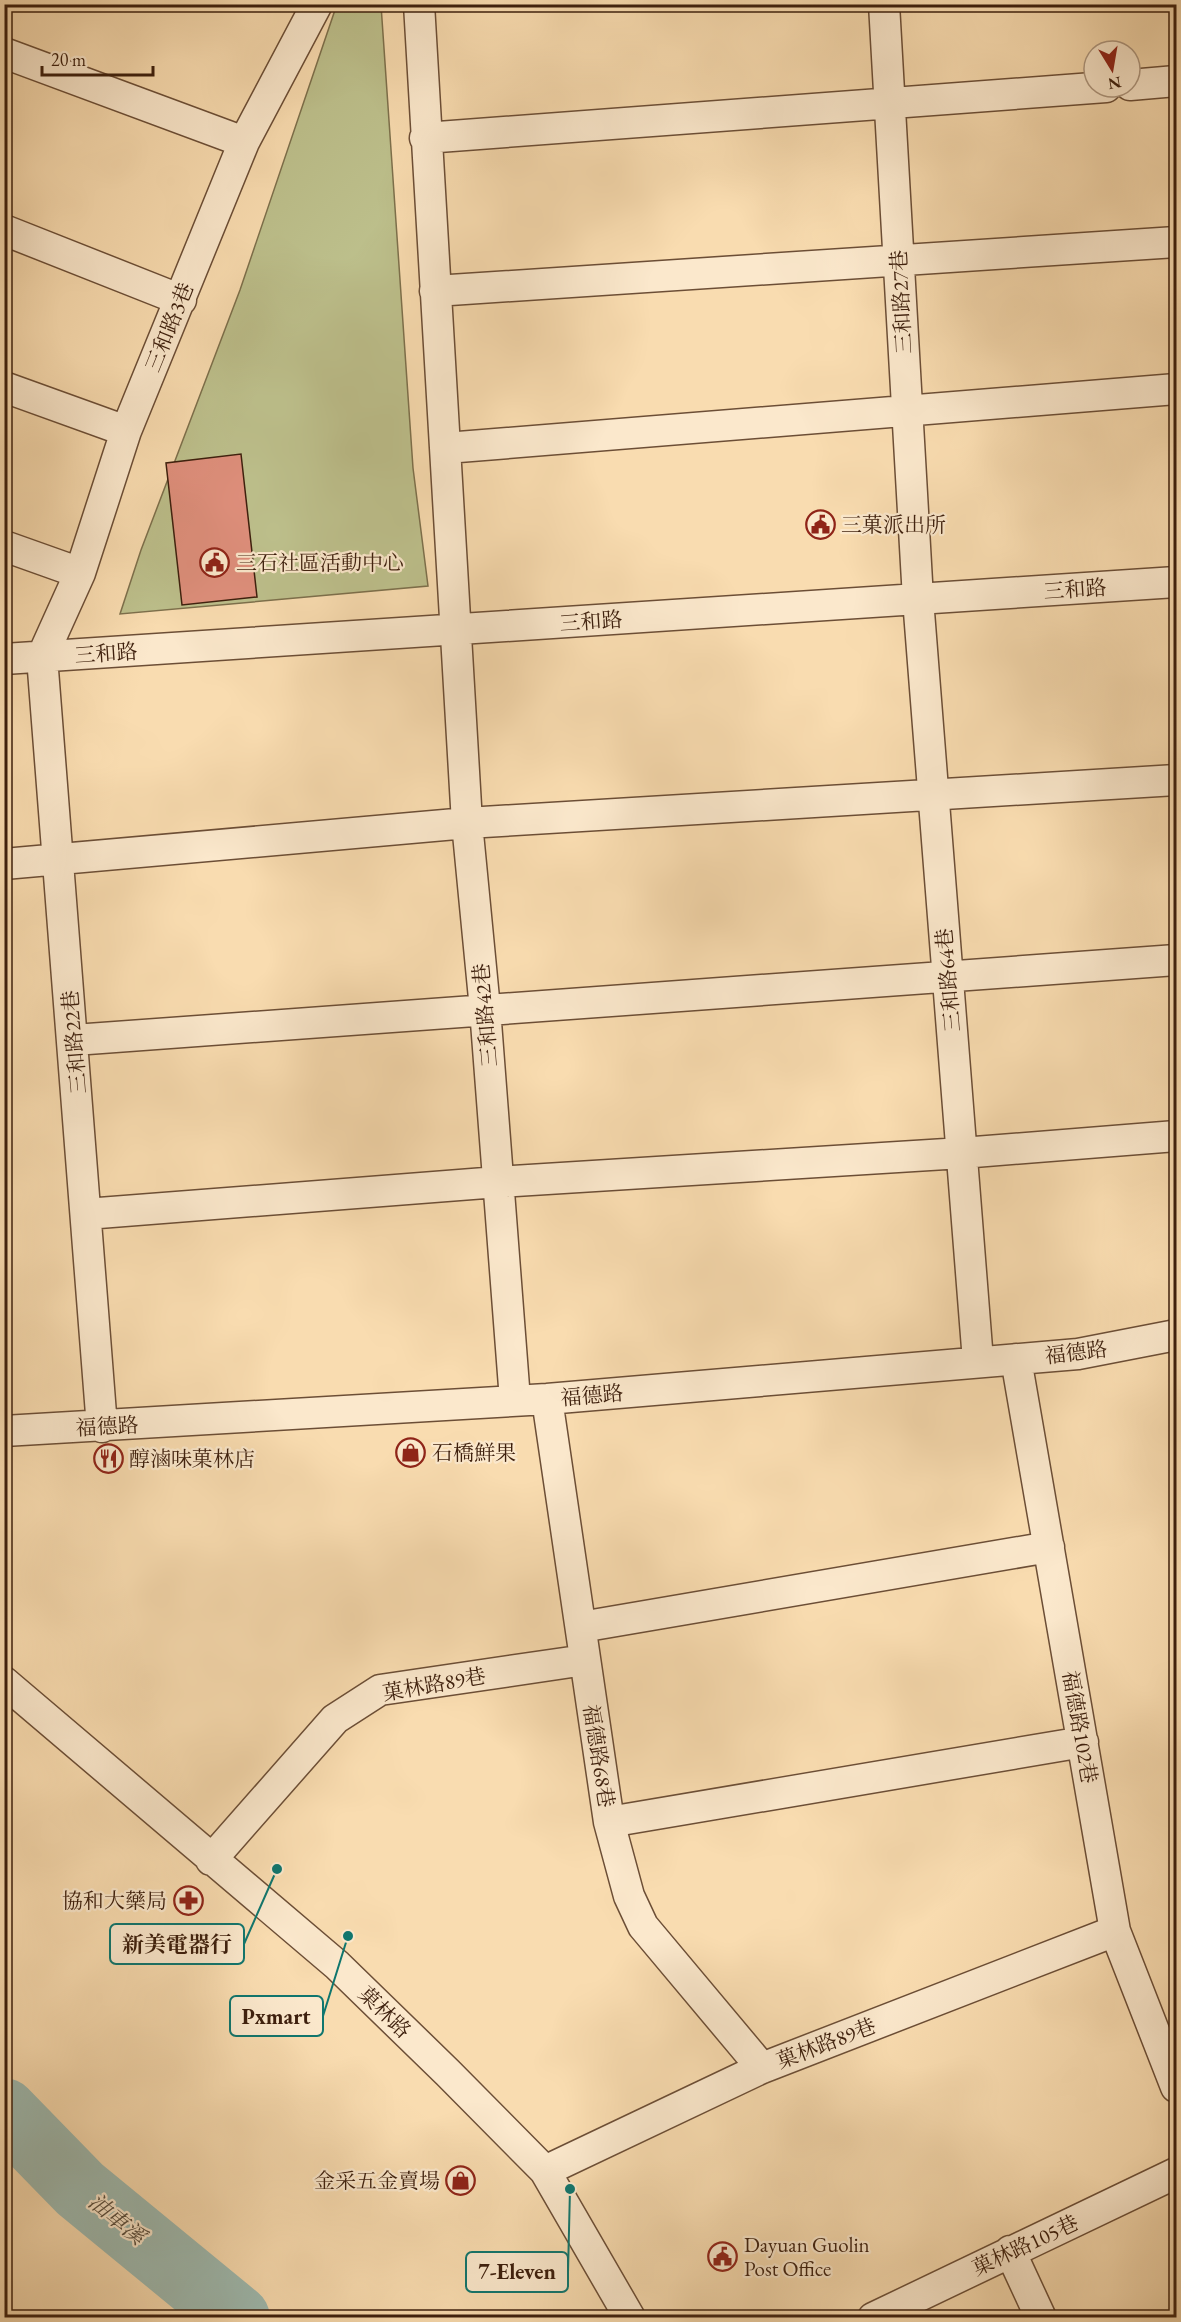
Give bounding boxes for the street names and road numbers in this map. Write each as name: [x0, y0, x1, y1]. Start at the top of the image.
street label: 三和路27巷: [885, 249, 917, 355]
street label: 三和路3巷: [139, 278, 199, 376]
street label: 三和路: [1043, 573, 1107, 605]
street label: 三和路: [559, 605, 623, 637]
street label: 三和路: [74, 637, 138, 669]
street label: 三和路64巷: [930, 927, 966, 1033]
street label: 三和路42巷: [467, 962, 503, 1068]
street label: 三和路22巷: [56, 989, 92, 1095]
street label: 福德路: [1043, 1335, 1109, 1369]
street label: 福德路: [559, 1379, 625, 1411]
street label: 福德路: [75, 1411, 139, 1441]
street label: 菓林路89巷: [380, 1662, 488, 1706]
street label: 福德路102巷: [1057, 1668, 1103, 1786]
street label: 福德路68巷: [578, 1702, 620, 1810]
street label: 菓林路: [353, 1980, 417, 2044]
street label: 菓林路89巷: [773, 2012, 879, 2074]
street label: 菓林路105巷: [968, 2209, 1082, 2281]

